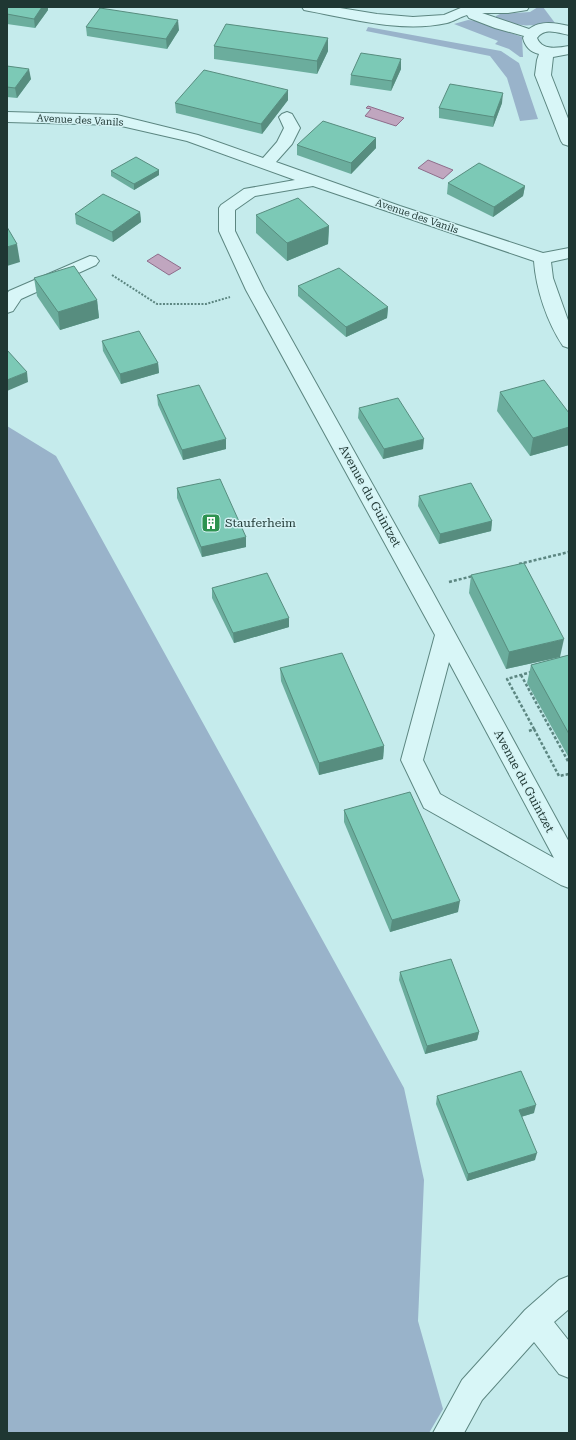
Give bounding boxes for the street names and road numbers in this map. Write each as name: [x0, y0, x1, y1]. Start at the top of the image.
street label: Avenue des Vanils: [36, 112, 124, 128]
street label: Avenue des Vanils: [374, 197, 460, 235]
street label: Avenue du Guintzet: [336, 443, 404, 550]
street label: Avenue du Guintzet: [491, 727, 557, 835]

